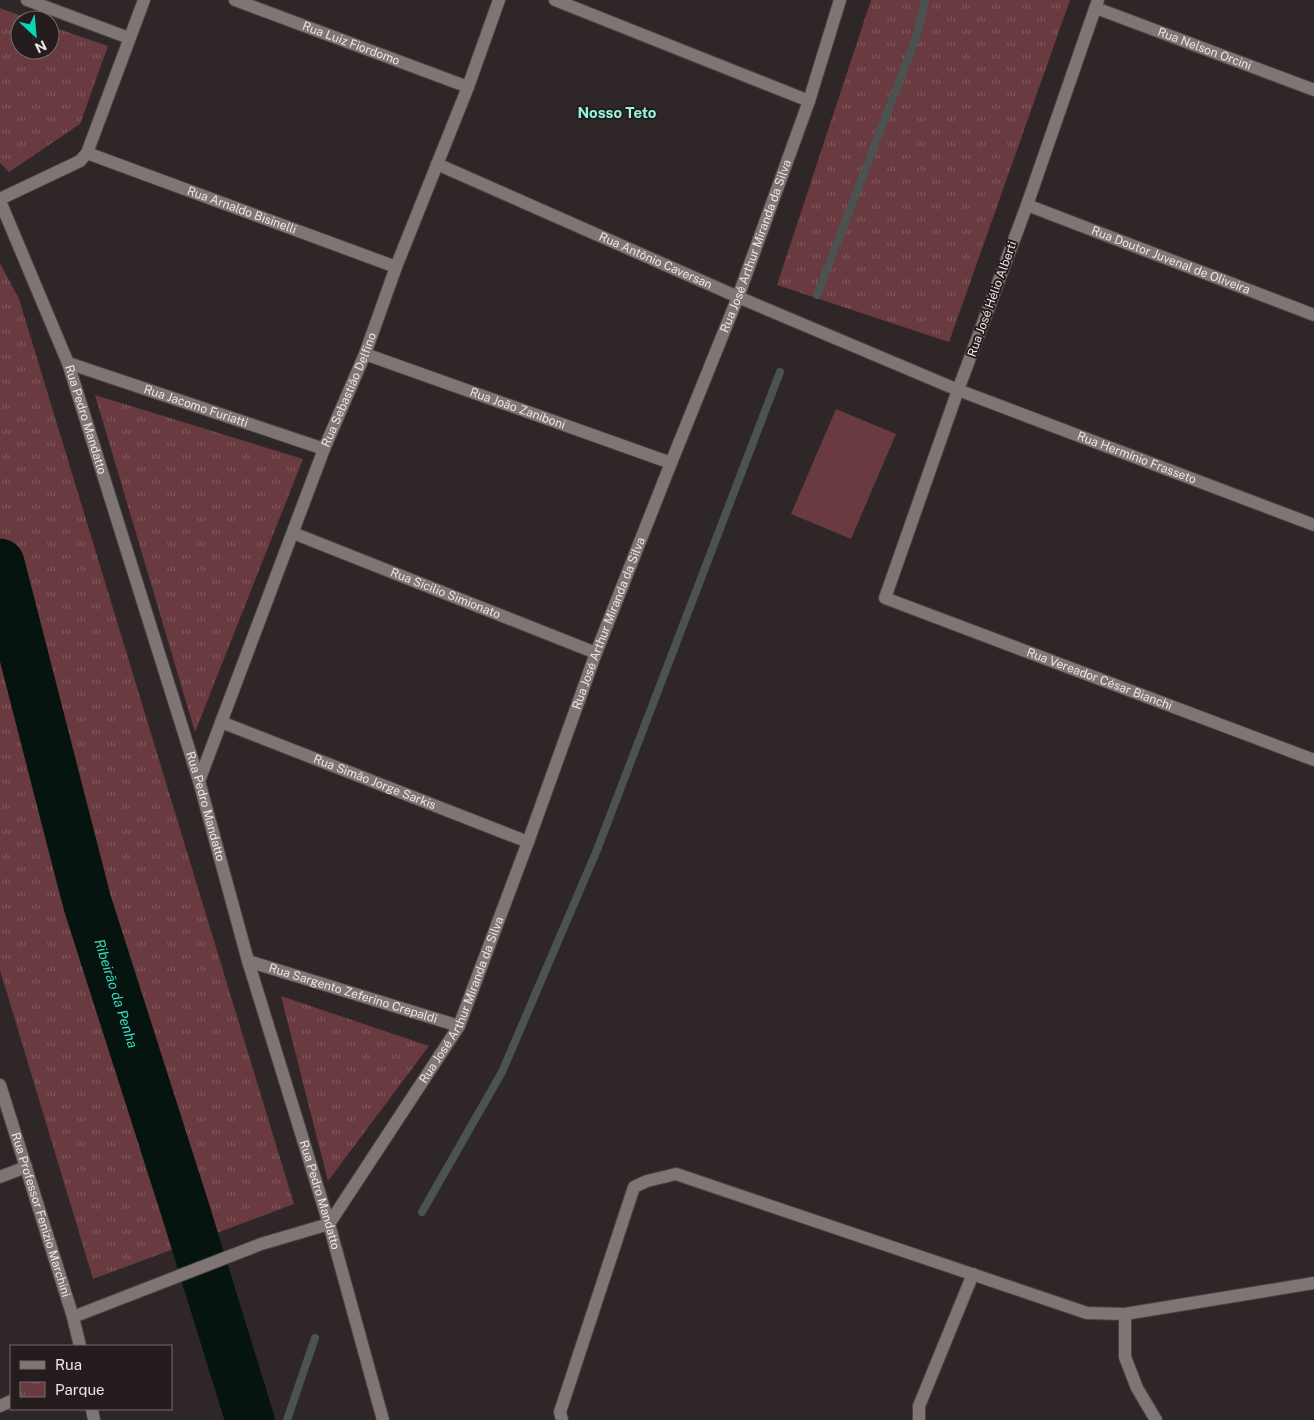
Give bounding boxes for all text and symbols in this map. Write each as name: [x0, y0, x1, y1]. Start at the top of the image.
north arrow: [10, 10, 60, 60]
street label: Rua Luiz Fiordomo: [301, 19, 402, 68]
street label: Rua Nelson Orcini: [1156, 25, 1254, 73]
text: N: [32, 37, 49, 56]
district label: Nosso Teto: [578, 104, 657, 121]
street label: Rua José Arthur Miranda da Silva: [717, 158, 794, 335]
street label: Rua Arnaldo Bisinelli: [185, 184, 298, 237]
street label: Rua Doutor Juvenal de Oliveira: [1089, 223, 1252, 297]
street label: Rua Antônio Caversan: [597, 229, 714, 292]
street label: Rua José Hélio Alberti: [965, 239, 1019, 359]
street label: Rua Sebastião Delfino: [319, 331, 379, 449]
street label: Rua Pedro Mandatto: [62, 363, 109, 476]
street label: Rua Jacomo Furiatti: [142, 382, 250, 430]
street label: Rua João Zaniboni: [468, 385, 567, 432]
street label: Rua Hermínio Frasseto: [1075, 429, 1198, 487]
street label: Rua José Arthur Miranda da Silva: [569, 535, 648, 711]
street label: Rua Sicilio Simionato: [388, 565, 503, 622]
street label: Rua Vereador César Bianchi: [1025, 645, 1174, 713]
street label: Rua Pedro Mandatto: [183, 750, 228, 863]
street label: Rua Simão Jorge Sarkis: [311, 752, 438, 812]
street label: Rua José Arthur Miranda da Silva: [416, 915, 506, 1086]
water label: Ribeirão da Penha: [91, 937, 141, 1050]
street label: Rua Sargento Zeferino Crepaldi: [267, 961, 439, 1026]
street label: Rua Professor Fenizio Marchini: [8, 1131, 73, 1299]
street label: Rua Pedro Mandatto: [297, 1139, 343, 1251]
legend: [10, 1345, 172, 1410]
text: Rua: [55, 1356, 82, 1373]
text: Parque: [55, 1381, 105, 1398]

